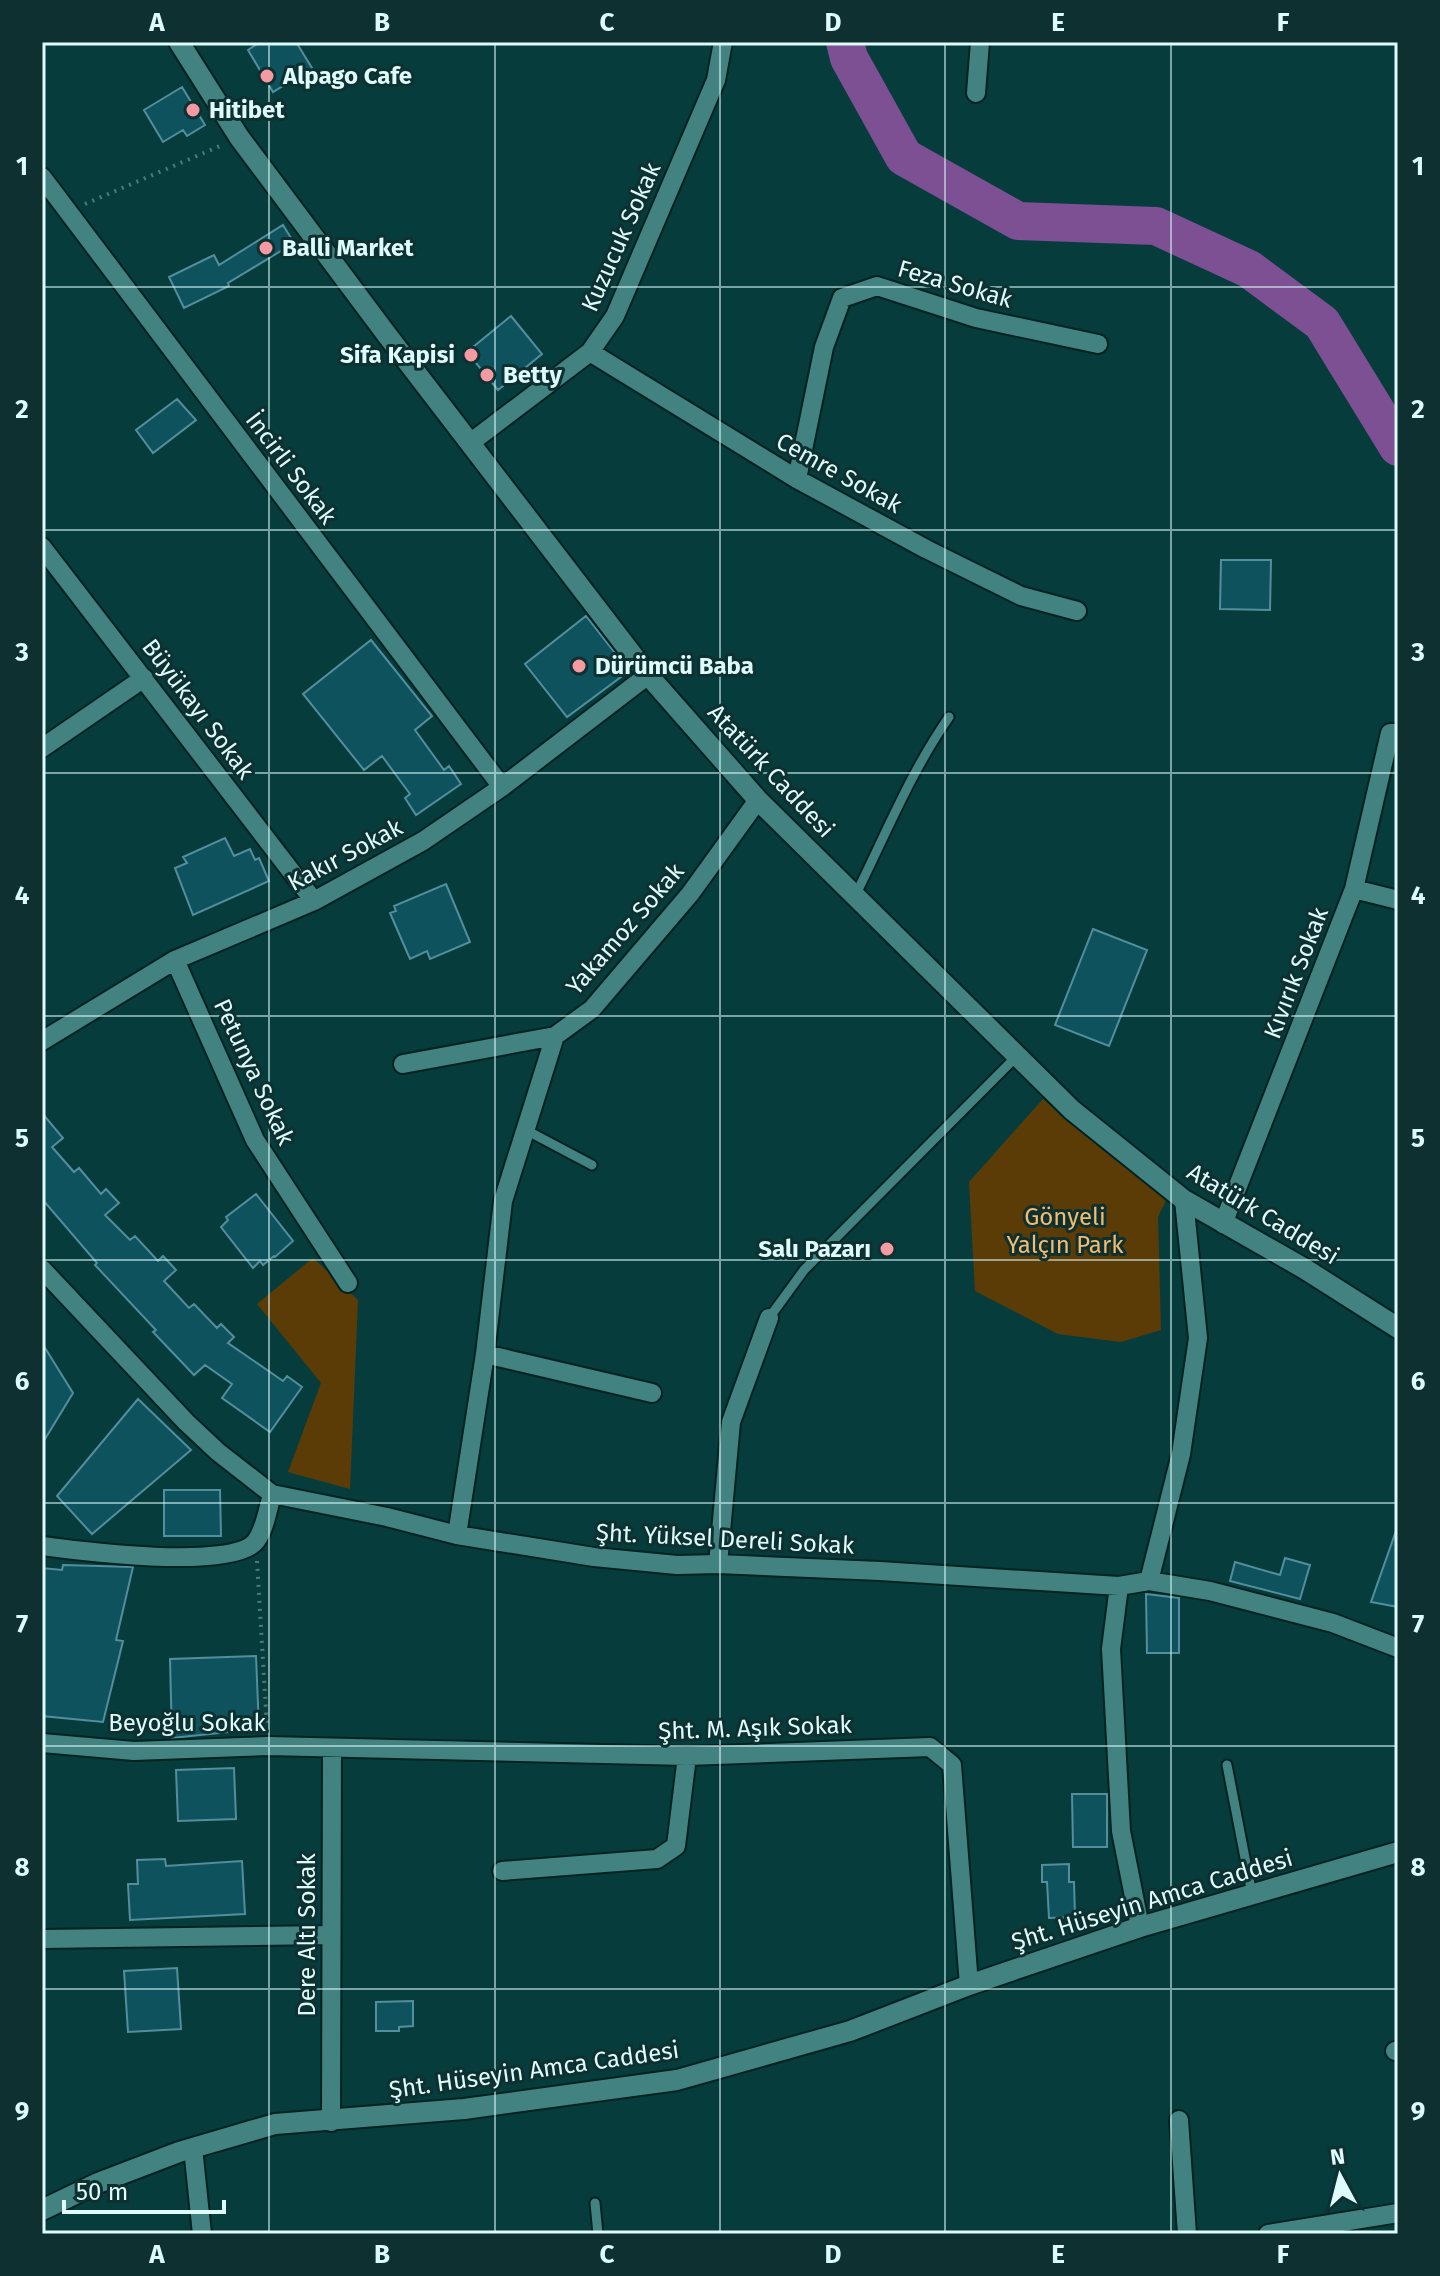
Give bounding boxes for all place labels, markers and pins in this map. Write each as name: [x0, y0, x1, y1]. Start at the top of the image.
place label: Alpago Cafe: [282, 62, 412, 90]
marker: Alpago Cafe: [258, 67, 276, 85]
place label: Hitibet: [209, 96, 285, 124]
marker: Hitibet: [184, 101, 202, 119]
place label: Balli Market: [282, 234, 414, 262]
marker: Balli Market: [257, 239, 275, 257]
place label: Sifa Kapisi: [340, 341, 455, 369]
marker: Sifa Kapisi: [462, 346, 480, 364]
place label: Betty: [503, 361, 562, 389]
marker: Betty: [478, 366, 496, 384]
place label: Dürümcü Baba: [595, 652, 754, 680]
marker: Dürümcü Baba: [570, 657, 588, 675]
place label: Salı Pazarı: [758, 1235, 871, 1263]
marker: Salı Pazarı: [878, 1240, 896, 1258]

